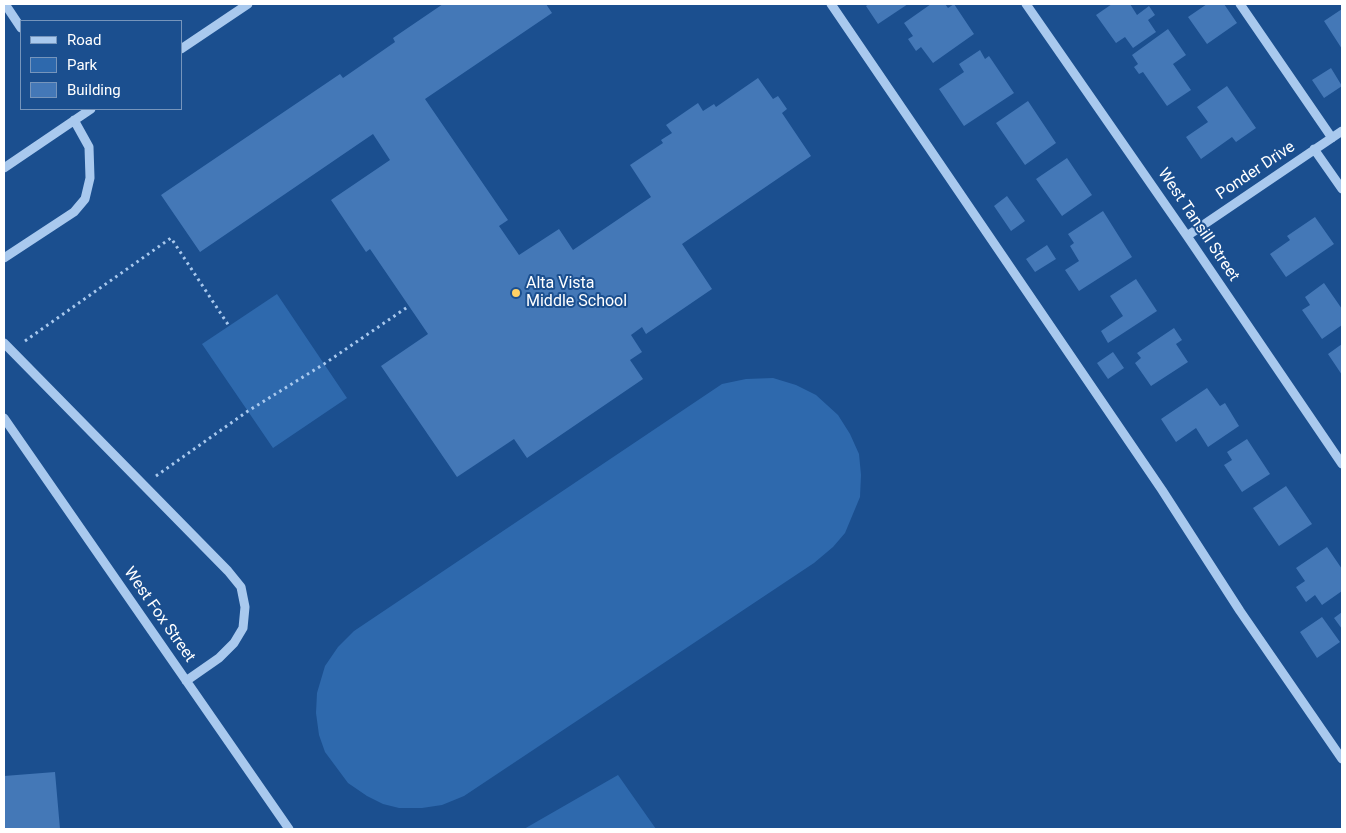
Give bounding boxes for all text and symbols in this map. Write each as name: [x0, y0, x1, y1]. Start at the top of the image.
legend: [20, 20, 182, 110]
text: Road: [67, 31, 101, 49]
text: Park: [67, 56, 97, 74]
text: Building: [67, 81, 121, 99]
street label: Ponder Drive: [1213, 138, 1299, 204]
street label: West Tansill Street: [1153, 165, 1243, 285]
place label: Alta Vista Middle School: [526, 274, 627, 312]
marker: Alta Vista Middle School: [510, 287, 522, 299]
street label: West Fox Street: [119, 564, 199, 666]

